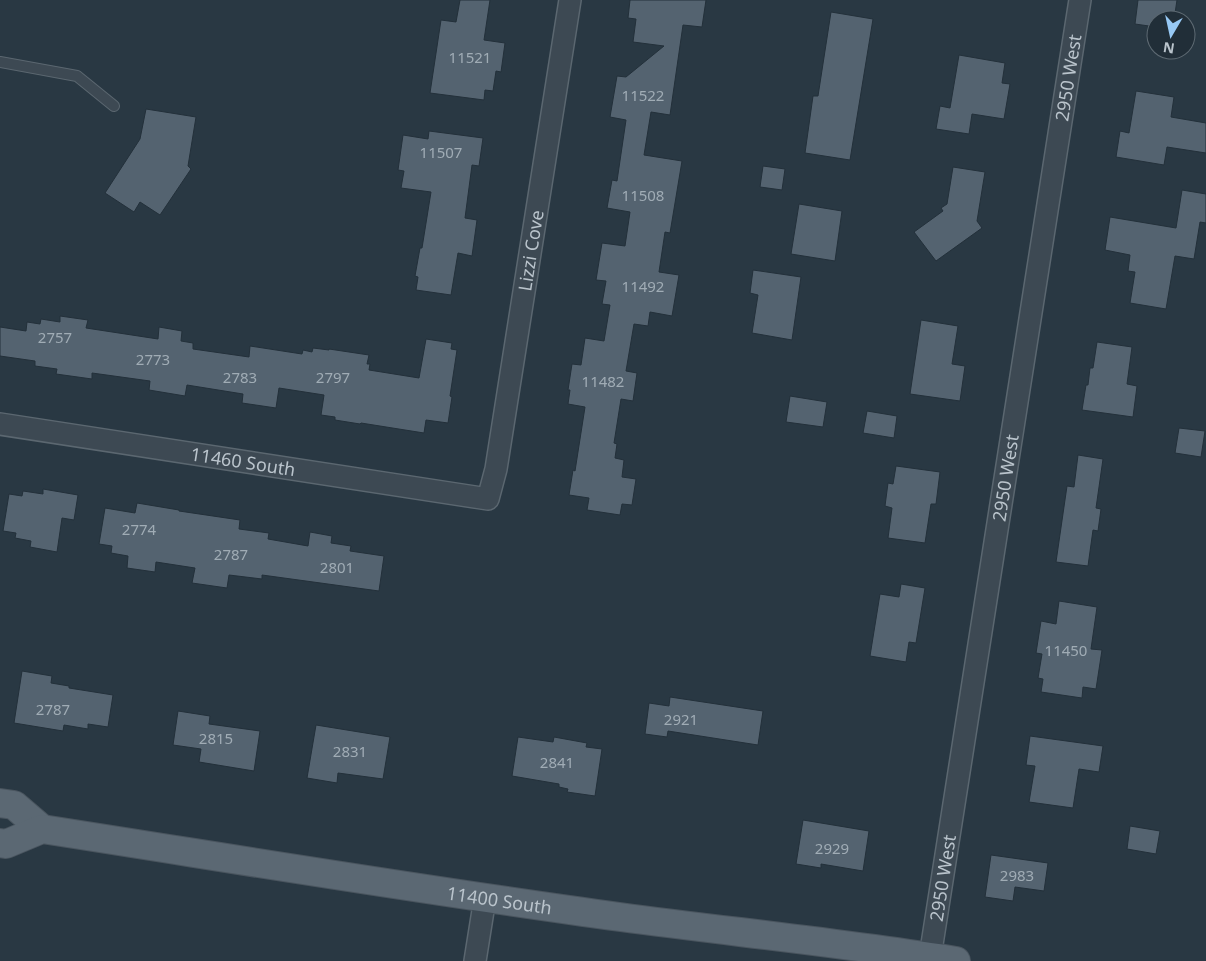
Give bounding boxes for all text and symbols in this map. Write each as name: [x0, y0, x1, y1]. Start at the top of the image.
north arrow: [1146, 10, 1196, 60]
street label: 2950 West: [1049, 32, 1087, 123]
text: N: [1162, 38, 1176, 59]
house number: 11521: [449, 47, 491, 67]
house number: 11522: [622, 85, 664, 105]
house number: 11507: [420, 142, 462, 162]
house number: 11508: [622, 185, 664, 205]
street label: Lizzi Cove: [512, 208, 549, 293]
house number: 11492: [622, 276, 664, 296]
house number: 2757: [38, 327, 72, 347]
house number: 2773: [136, 349, 170, 369]
house number: 2783: [223, 367, 257, 387]
house number: 2797: [316, 367, 350, 387]
house number: 11482: [582, 371, 624, 391]
street label: 2950 West: [986, 432, 1024, 523]
street label: 11460 South: [189, 441, 297, 481]
house number: 2774: [122, 519, 157, 539]
house number: 2787: [214, 544, 248, 564]
house number: 2801: [320, 557, 354, 577]
house number: 11450: [1045, 640, 1087, 660]
house number: 2787: [36, 699, 70, 719]
house number: 2921: [664, 709, 698, 729]
house number: 2815: [199, 728, 233, 748]
house number: 2831: [333, 741, 367, 761]
house number: 2841: [540, 752, 574, 772]
street label: 2950 West: [924, 832, 961, 923]
house number: 2929: [815, 838, 849, 858]
house number: 2983: [1000, 865, 1034, 885]
street label: 11400 South: [445, 880, 553, 919]

